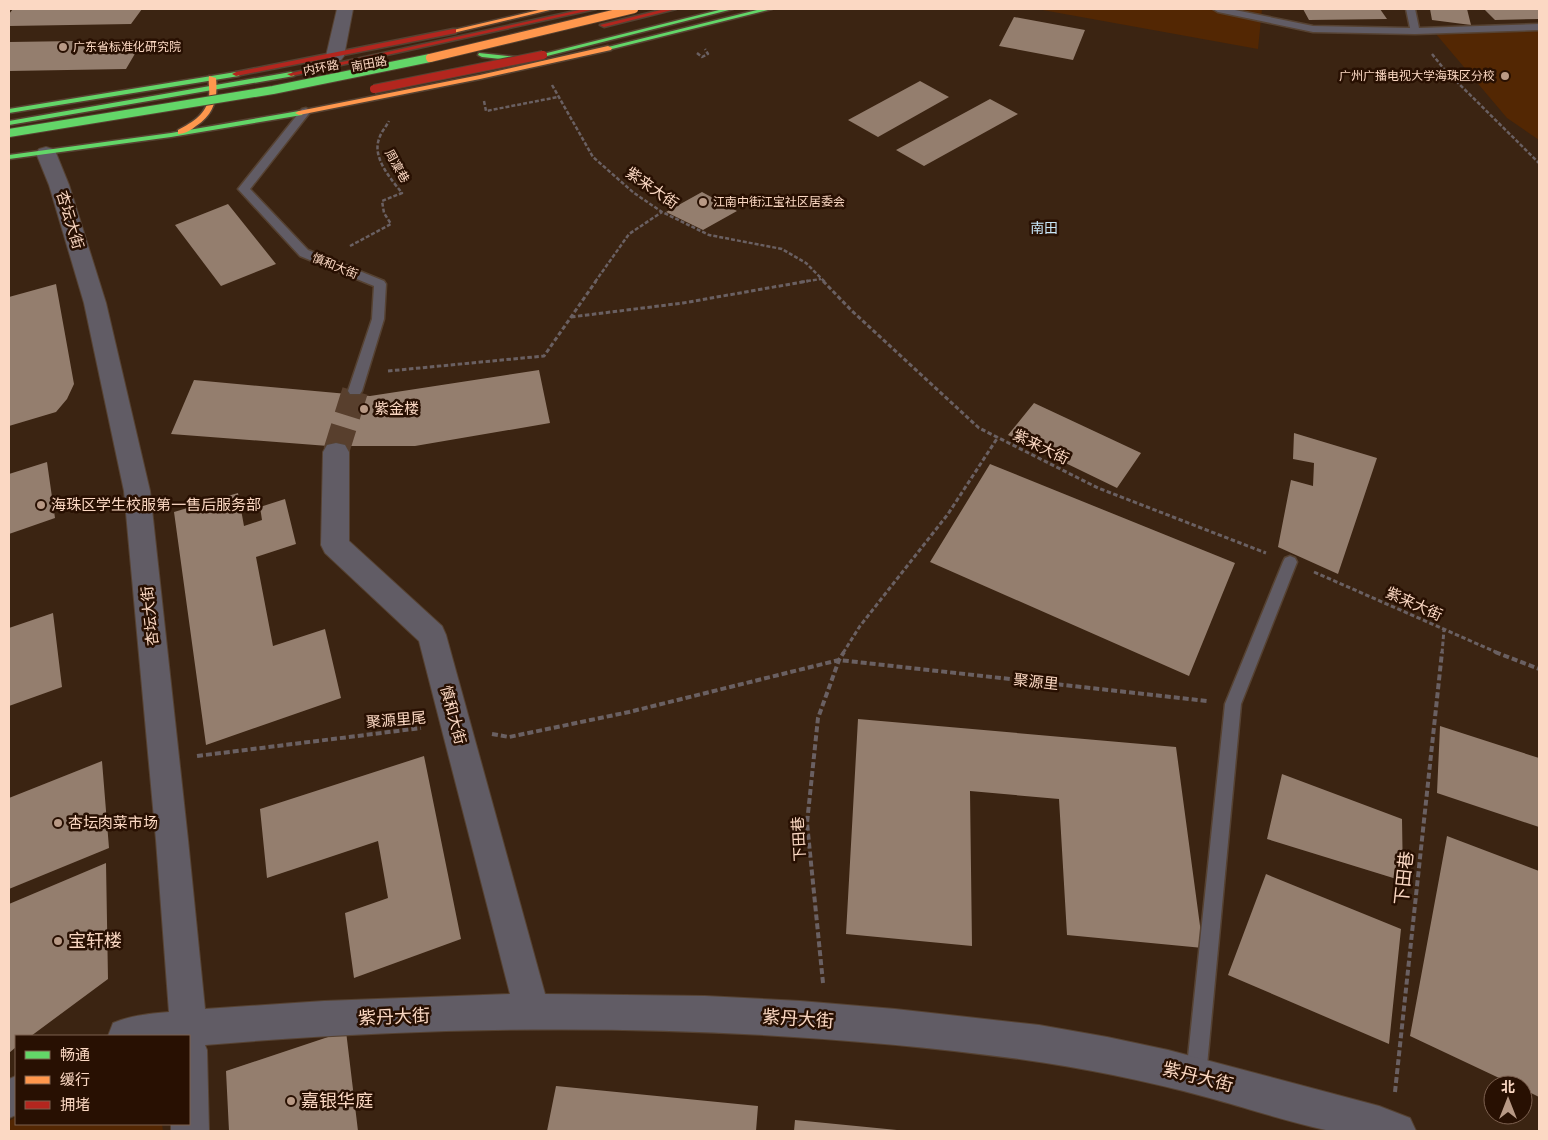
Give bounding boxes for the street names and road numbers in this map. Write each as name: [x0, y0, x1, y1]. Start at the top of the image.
street label: 南田路: [350, 54, 388, 74]
street label: 内环路: [302, 58, 340, 78]
street label: 周凜巷: [382, 147, 412, 185]
street label: 紫来大街: [622, 163, 682, 213]
street label: 杏坛大街: [53, 189, 87, 251]
street label: 慎和大街: [310, 251, 360, 281]
street label: 紫来大街: [1010, 426, 1072, 468]
street label: 紫来大街: [1383, 584, 1445, 624]
street label: 杏坛大街: [138, 585, 162, 647]
street label: 聚源里: [1013, 671, 1059, 693]
street label: 慎和大街: [437, 684, 469, 746]
street label: 聚源里尾: [365, 708, 427, 732]
street label: 下田巷: [789, 816, 809, 862]
street label: 下田巷: [1390, 850, 1417, 906]
street label: 紫丹大街: [358, 1005, 430, 1028]
street label: 紫丹大街: [761, 1006, 835, 1031]
street label: 紫丹大街: [1161, 1058, 1236, 1095]

